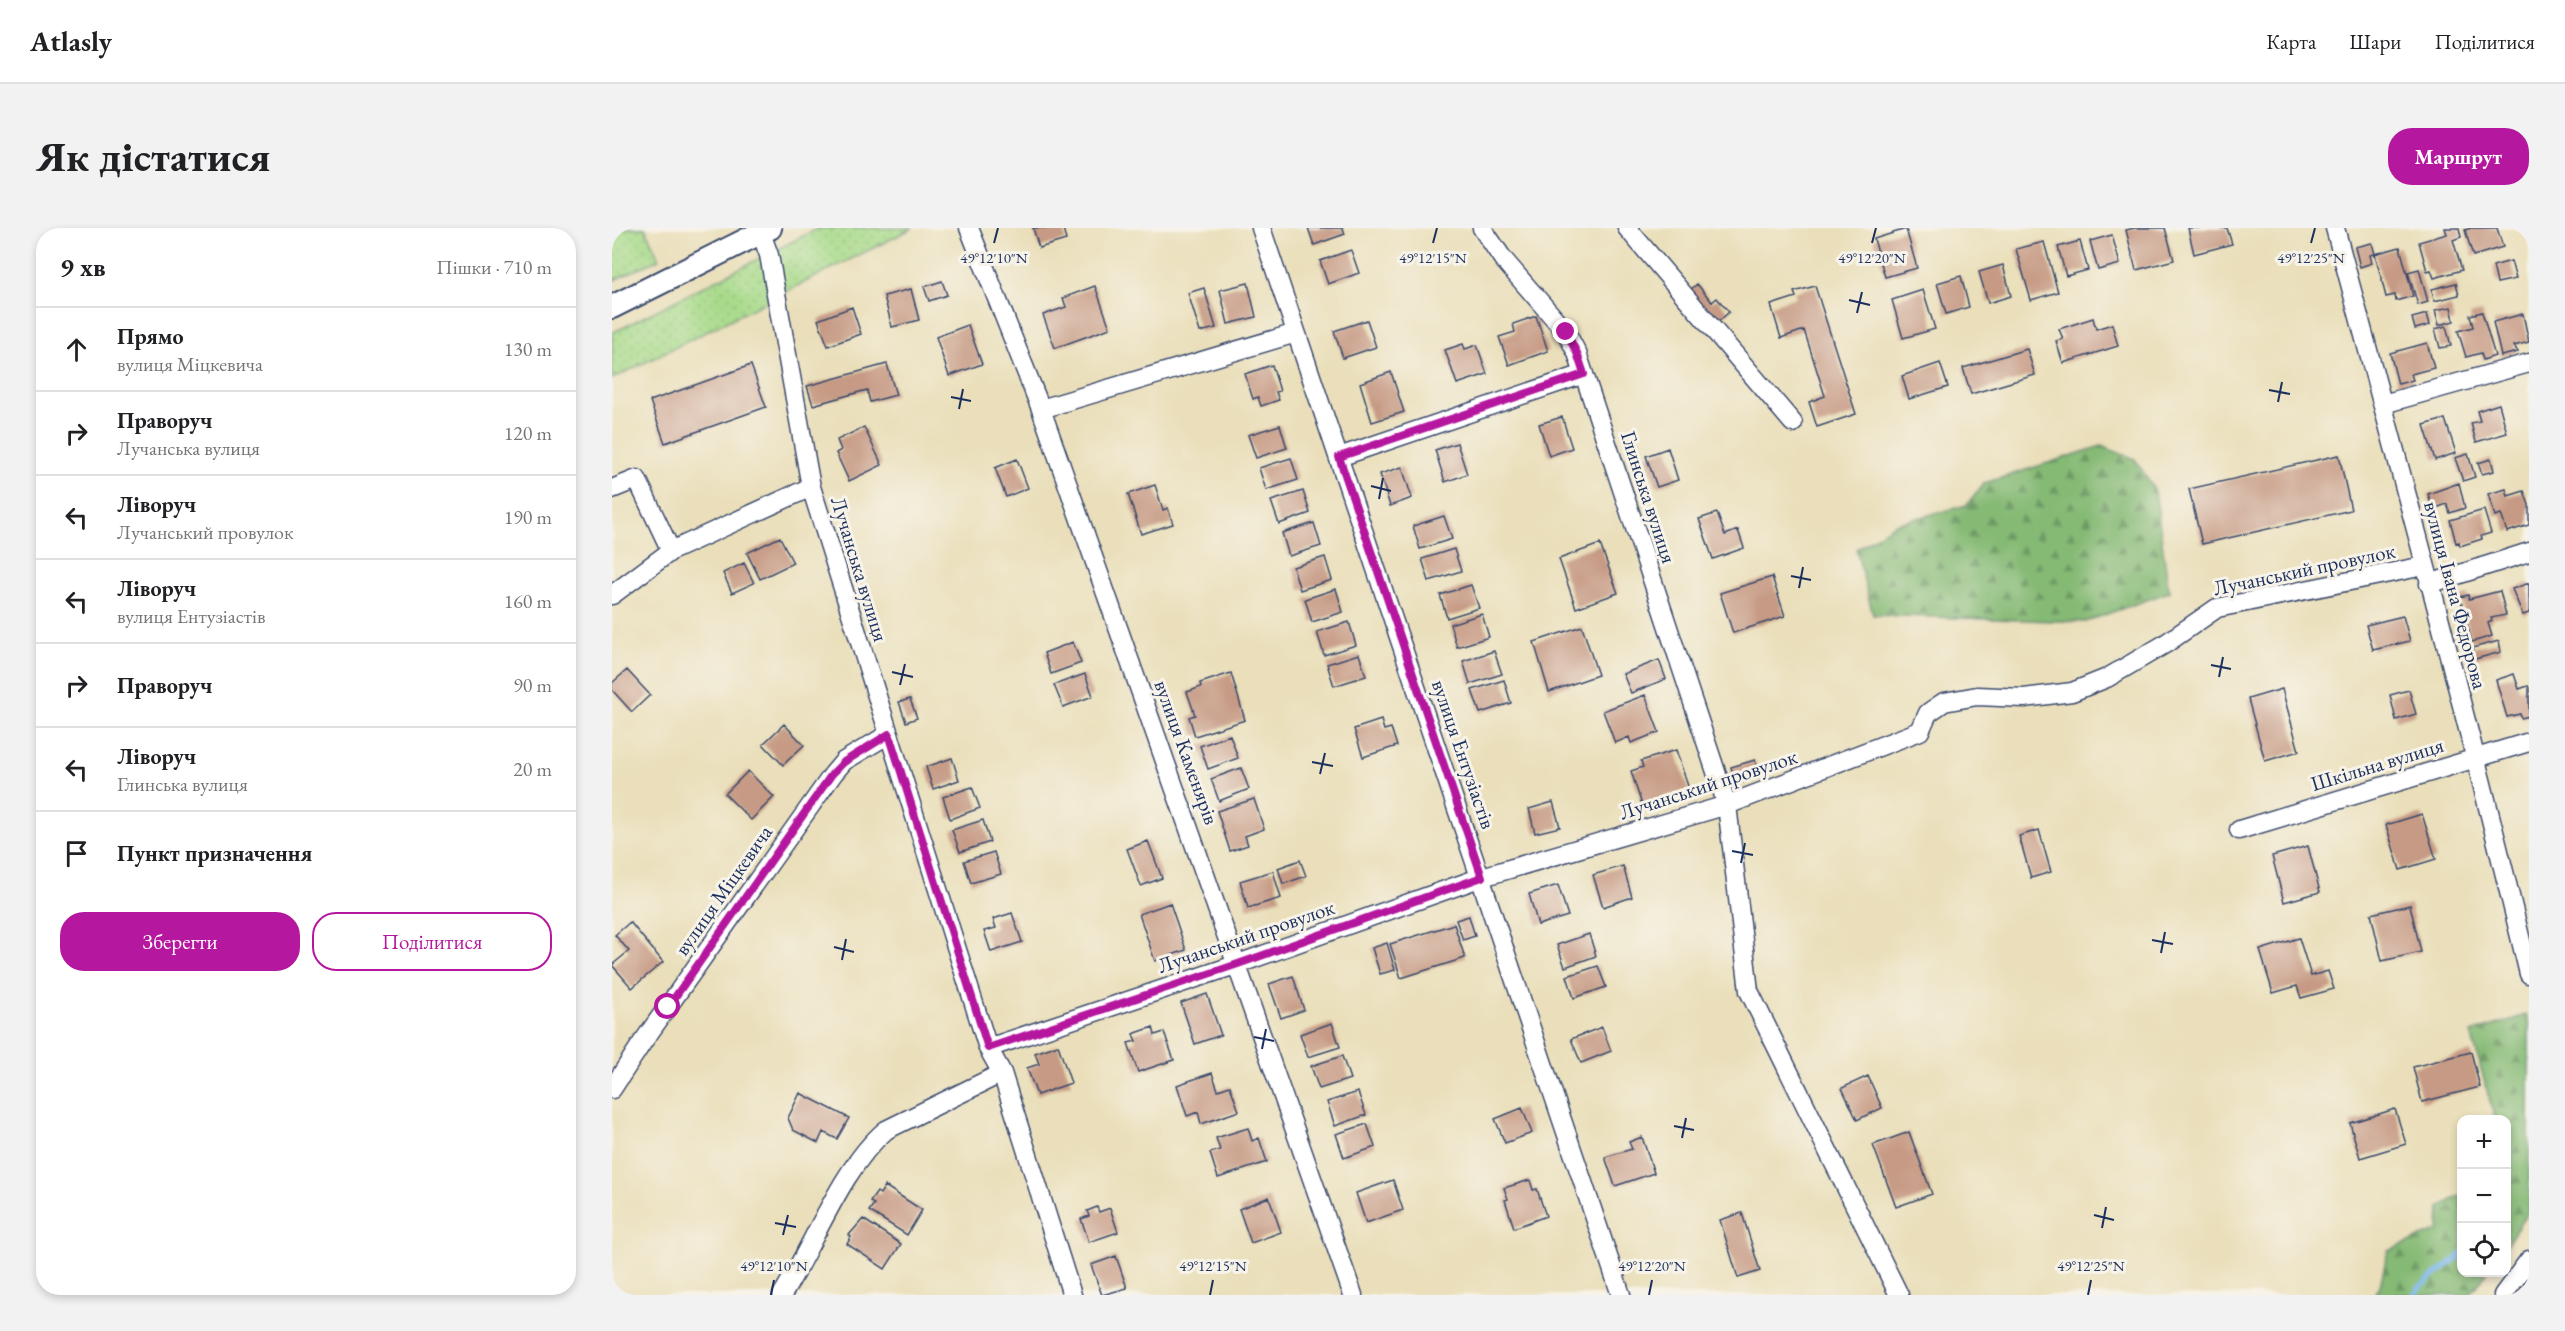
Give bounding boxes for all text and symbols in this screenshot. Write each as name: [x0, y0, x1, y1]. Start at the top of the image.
text: Atlasly: [30, 23, 112, 59]
text: Карта: [2266, 28, 2316, 55]
text: Шари: [2349, 28, 2401, 55]
text: Поділитися: [2434, 28, 2535, 55]
button: Маршрут: [2388, 128, 2529, 185]
text: Як дістатися: [36, 129, 270, 184]
text: 49°12'10"N: [960, 248, 1028, 267]
text: 49°12'15"N: [1399, 248, 1467, 267]
text: 49°12'20"N: [1838, 248, 1906, 267]
text: 49°12'25"N: [2277, 248, 2345, 267]
text: 9 хв: [60, 250, 106, 284]
text: Пішки · 710 m: [436, 254, 552, 280]
route end: [1552, 318, 1578, 344]
text: Прямо: [117, 322, 184, 351]
icon: ahead: [60, 333, 93, 366]
text: 130 m: [504, 336, 552, 362]
text: вулиця Міцкевича: [117, 351, 263, 377]
text: Праворуч: [117, 406, 213, 435]
icon: right: [60, 417, 93, 450]
text: 120 m: [504, 420, 552, 446]
street label: Глинська вулиця: [1615, 427, 1683, 567]
text: Лучанська вулиця: [117, 435, 260, 461]
text: Ліворуч: [117, 490, 196, 519]
street label: Лучанська вулиця: [825, 493, 895, 645]
street label: вулиця Івана Федорова: [2418, 498, 2494, 693]
icon: left: [60, 501, 93, 534]
text: 190 m: [504, 504, 552, 530]
text: Лучанський провулок: [117, 519, 294, 545]
street label: Лучанський провулок: [2211, 537, 2397, 601]
text: Ліворуч: [117, 574, 196, 603]
icon: left: [60, 585, 93, 618]
text: 160 m: [504, 588, 552, 614]
text: вулиця Ентузіастів: [117, 603, 265, 629]
icon: right: [60, 669, 93, 702]
text: Праворуч: [117, 671, 213, 700]
text: 90 m: [513, 672, 552, 698]
street label: вулиця Каменярів: [1148, 676, 1226, 828]
street label: вулиця Ентузіастів: [1426, 676, 1502, 832]
street label: Шкільна вулиця: [2307, 731, 2447, 797]
text: Ліворуч: [117, 742, 196, 771]
street label: Лучанський провулок: [1616, 743, 1800, 825]
icon: left: [60, 753, 93, 786]
text: 20 m: [513, 756, 552, 782]
text: Глинська вулиця: [117, 771, 248, 797]
street label: вулиця Міцкевича: [668, 819, 778, 961]
icon: arrive: [60, 837, 93, 870]
text: Пункт призначення: [117, 839, 312, 868]
street label: Лучанський провулок: [1154, 893, 1338, 979]
button: Зберегти: [60, 912, 300, 971]
button: Поділитися: [312, 912, 552, 971]
route start: [654, 993, 680, 1019]
map controls: [2457, 1115, 2511, 1277]
button: +: [2457, 1115, 2511, 1169]
button: −: [2457, 1169, 2511, 1223]
button: locate: [2457, 1223, 2511, 1277]
text: 49°12'10"N: [740, 1256, 808, 1275]
text: 49°12'15"N: [1179, 1256, 1247, 1275]
text: 49°12'20"N: [1618, 1256, 1686, 1275]
text: 49°12'25"N: [2057, 1256, 2125, 1275]

